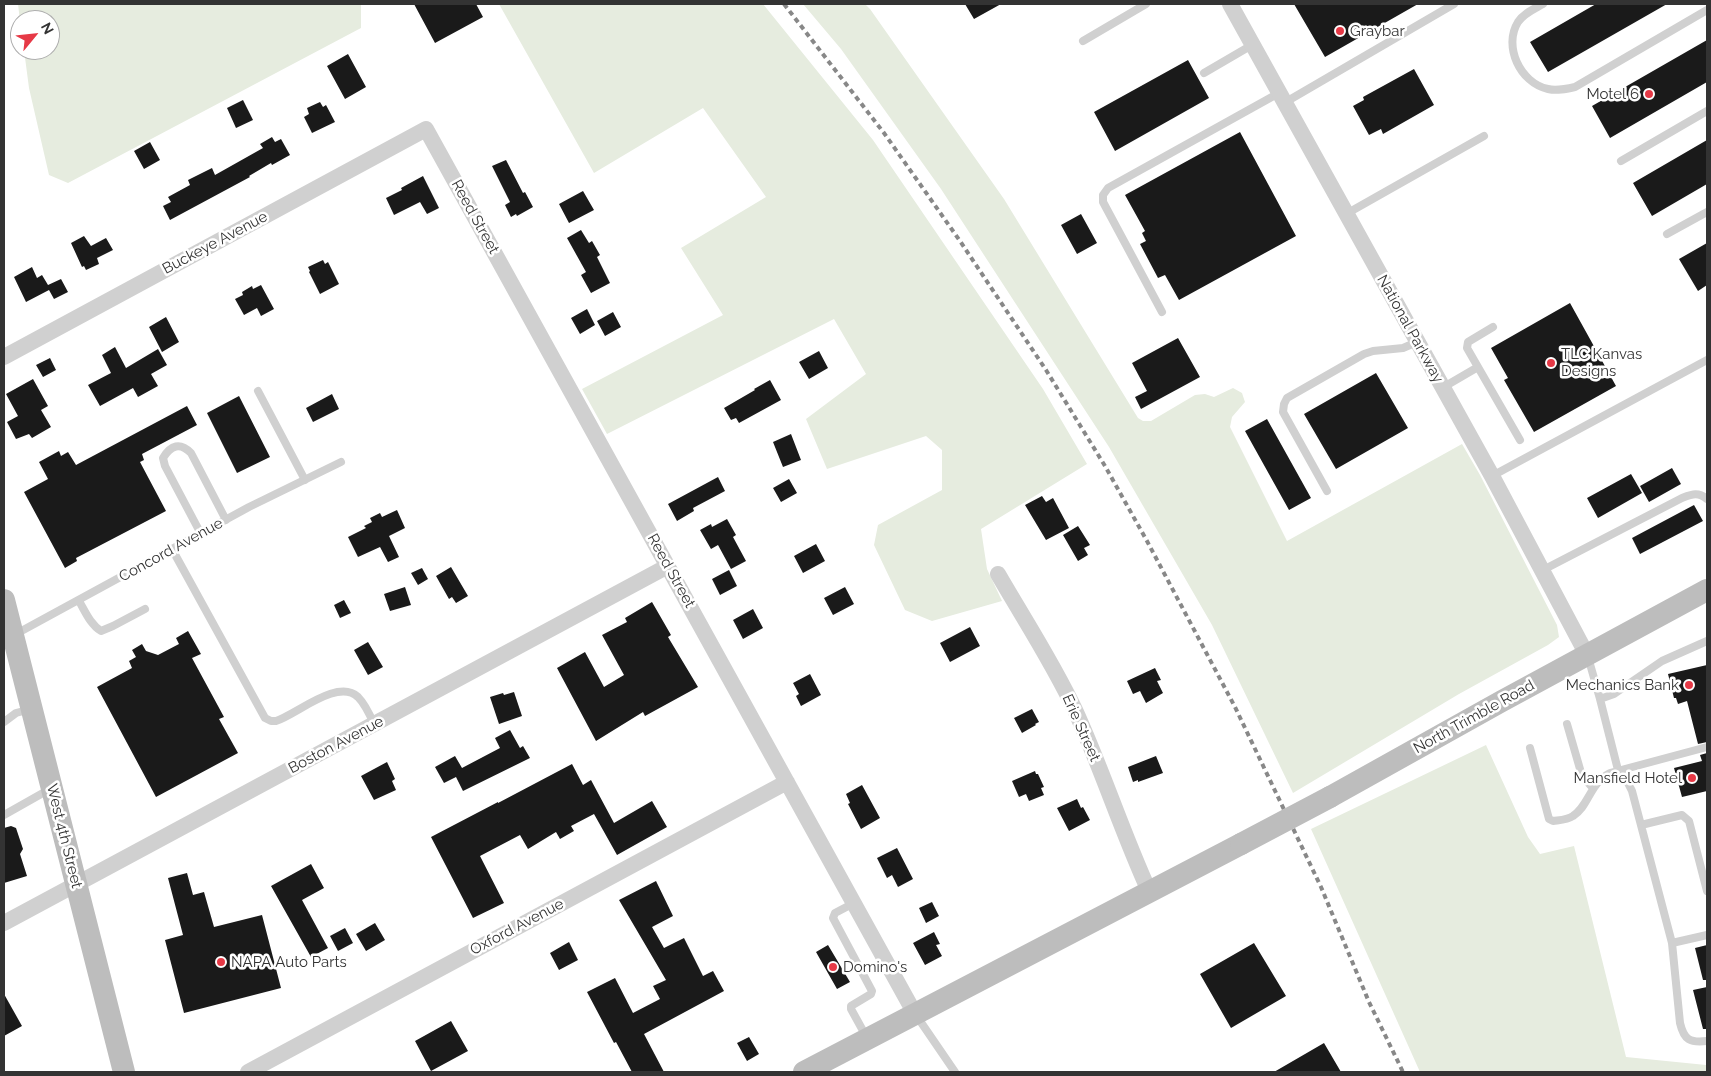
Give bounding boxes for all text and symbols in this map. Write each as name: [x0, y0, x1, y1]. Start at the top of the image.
north arrow: [10, 10, 60, 60]
text: N: [38, 20, 57, 37]
place label: Graybar: [1350, 22, 1405, 40]
marker: Graybar: [1334, 25, 1346, 37]
place label: Motel 6: [1587, 85, 1639, 103]
marker: Motel 6: [1643, 88, 1655, 100]
street label: Reed Street: [447, 177, 503, 257]
street label: Buckeye Avenue: [159, 208, 271, 278]
street label: National Parkway: [1373, 272, 1447, 386]
place label: TLC Kanvas Designs: [1561, 345, 1642, 380]
marker: TLC Kanvas Designs: [1545, 357, 1557, 369]
street label: Concord Avenue: [116, 514, 226, 586]
street label: Reed Street: [643, 531, 699, 611]
street label: North Trimble Road: [1410, 676, 1538, 758]
place label: Mechanics Bank: [1566, 676, 1679, 694]
marker: Mechanics Bank: [1683, 679, 1695, 691]
street label: Erie Street: [1058, 692, 1104, 764]
street label: Boston Avenue: [285, 712, 387, 778]
place label: Mansfield Hotel: [1574, 769, 1682, 787]
marker: Mansfield Hotel: [1686, 772, 1698, 784]
street label: West 4th Street: [42, 782, 86, 890]
street label: Oxford Avenue: [467, 895, 567, 959]
place label: NAPA Auto Parts: [231, 953, 347, 971]
marker: NAPA Auto Parts: [215, 956, 227, 968]
place label: Domino's: [843, 958, 907, 976]
marker: Domino's: [827, 961, 839, 973]

